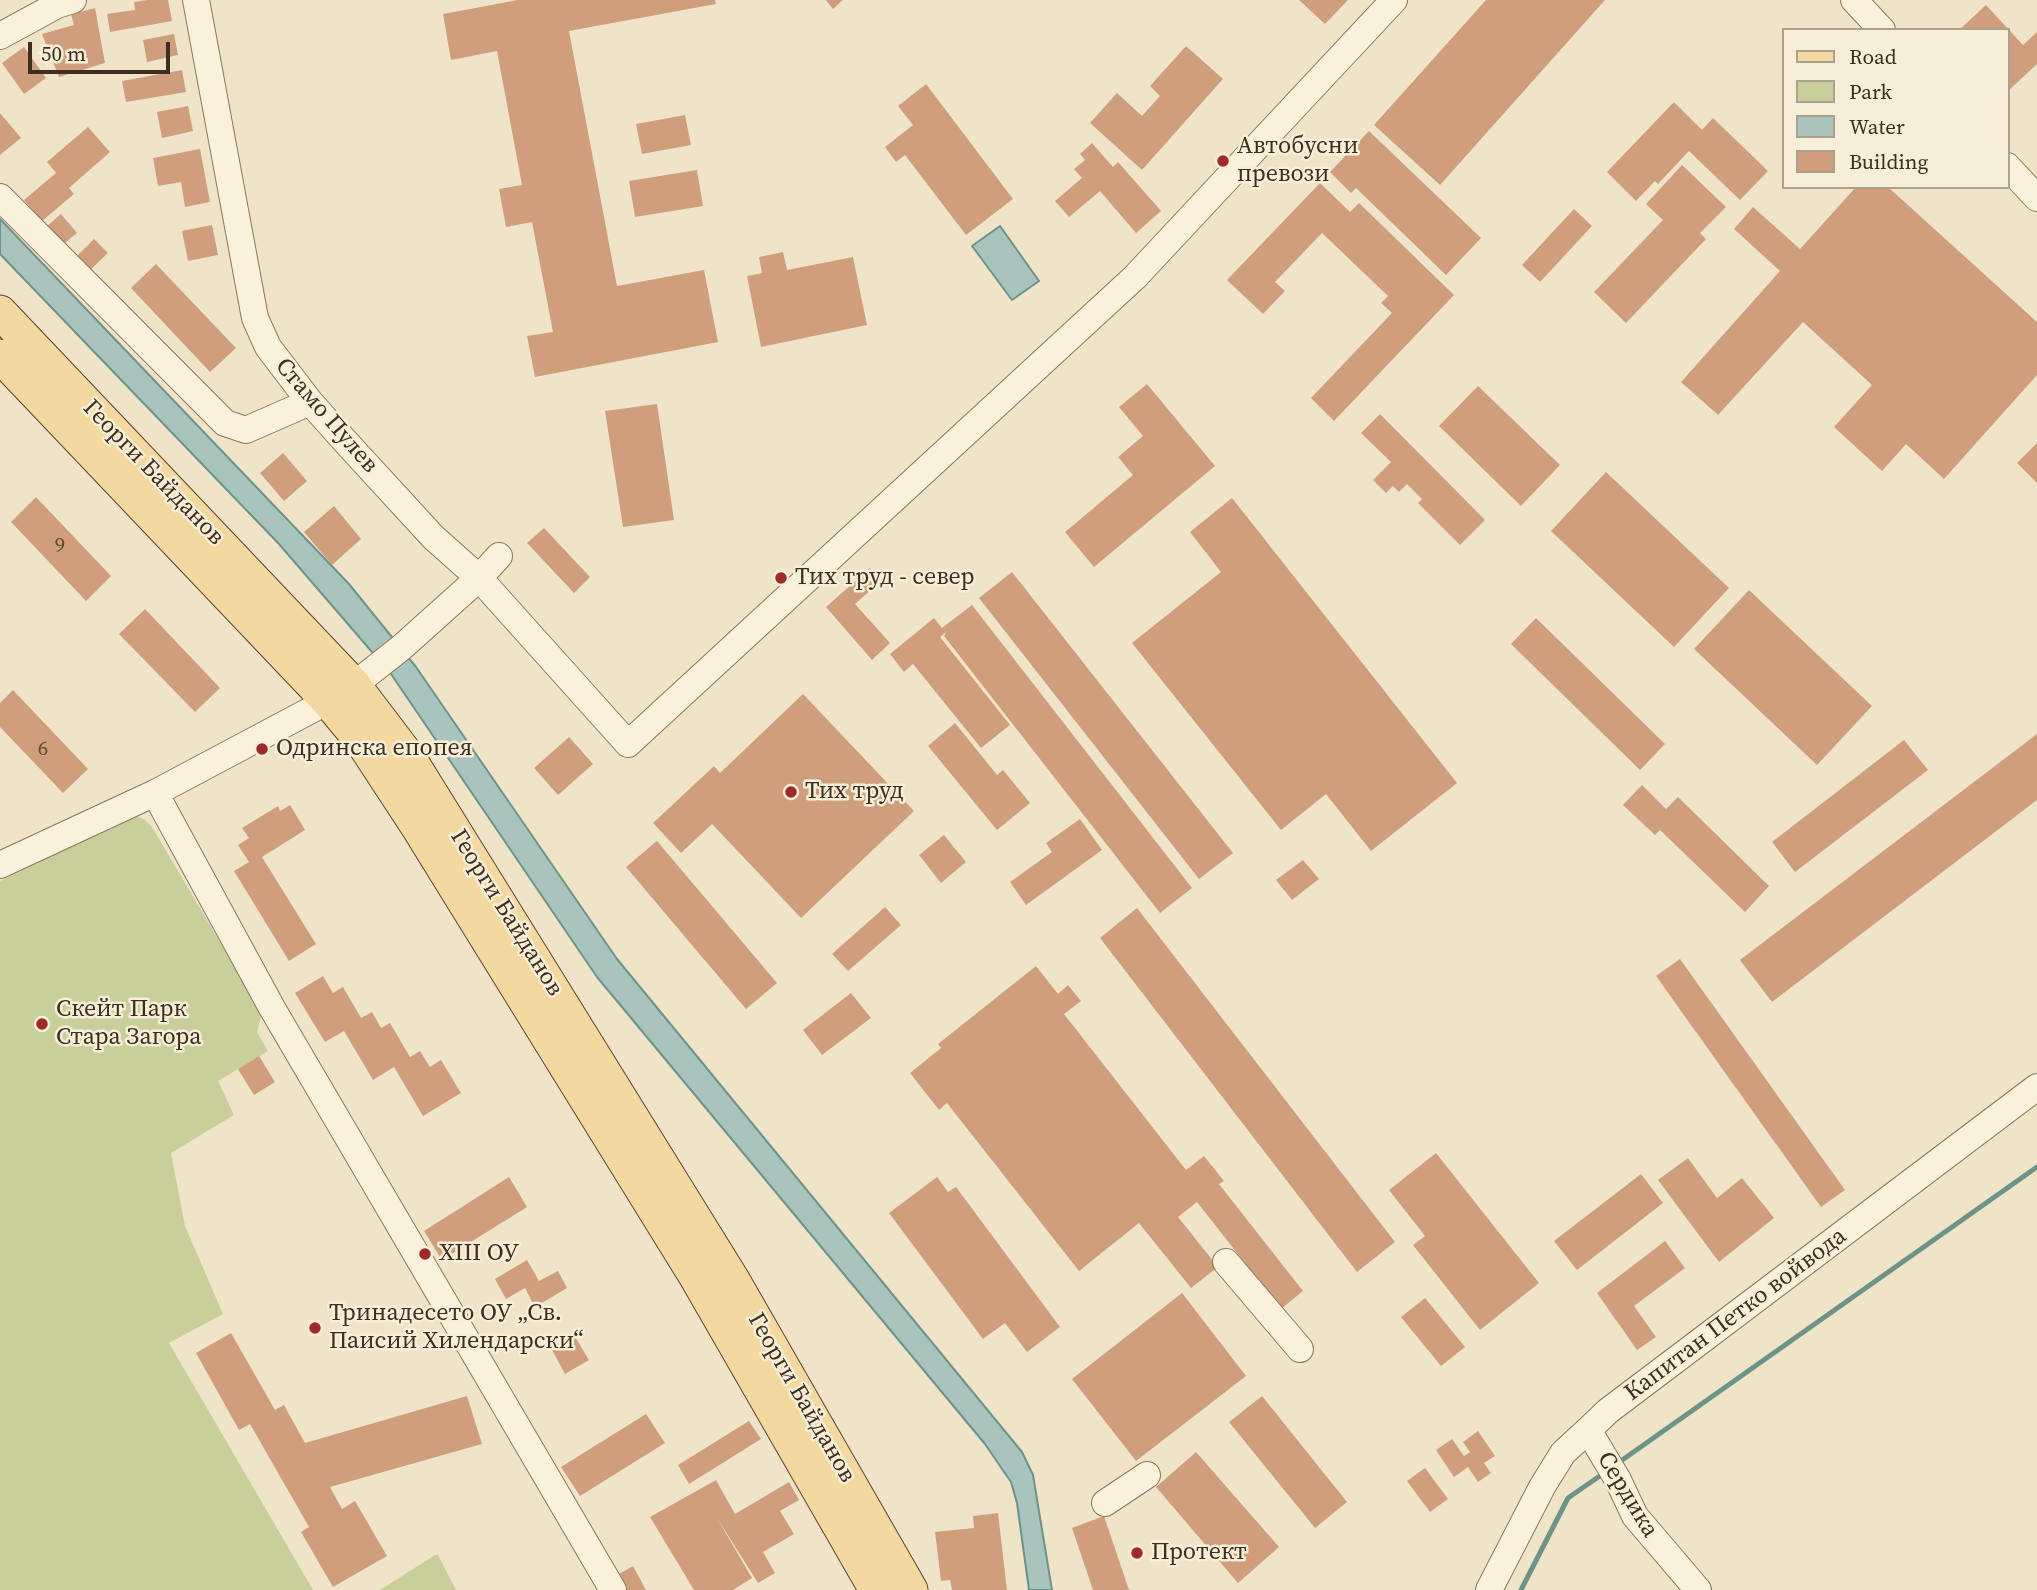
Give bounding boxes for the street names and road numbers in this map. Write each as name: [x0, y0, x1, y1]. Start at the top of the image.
street label: Стамо Пулев: [268, 353, 384, 479]
street label: Георги Байданов: [76, 394, 230, 552]
street label: Георги Байданов: [443, 824, 569, 1002]
street label: Капитан Петко войвода: [1619, 1222, 1853, 1408]
street label: Георги Байданов: [741, 1308, 861, 1488]
street label: Сердика: [1590, 1447, 1664, 1543]

